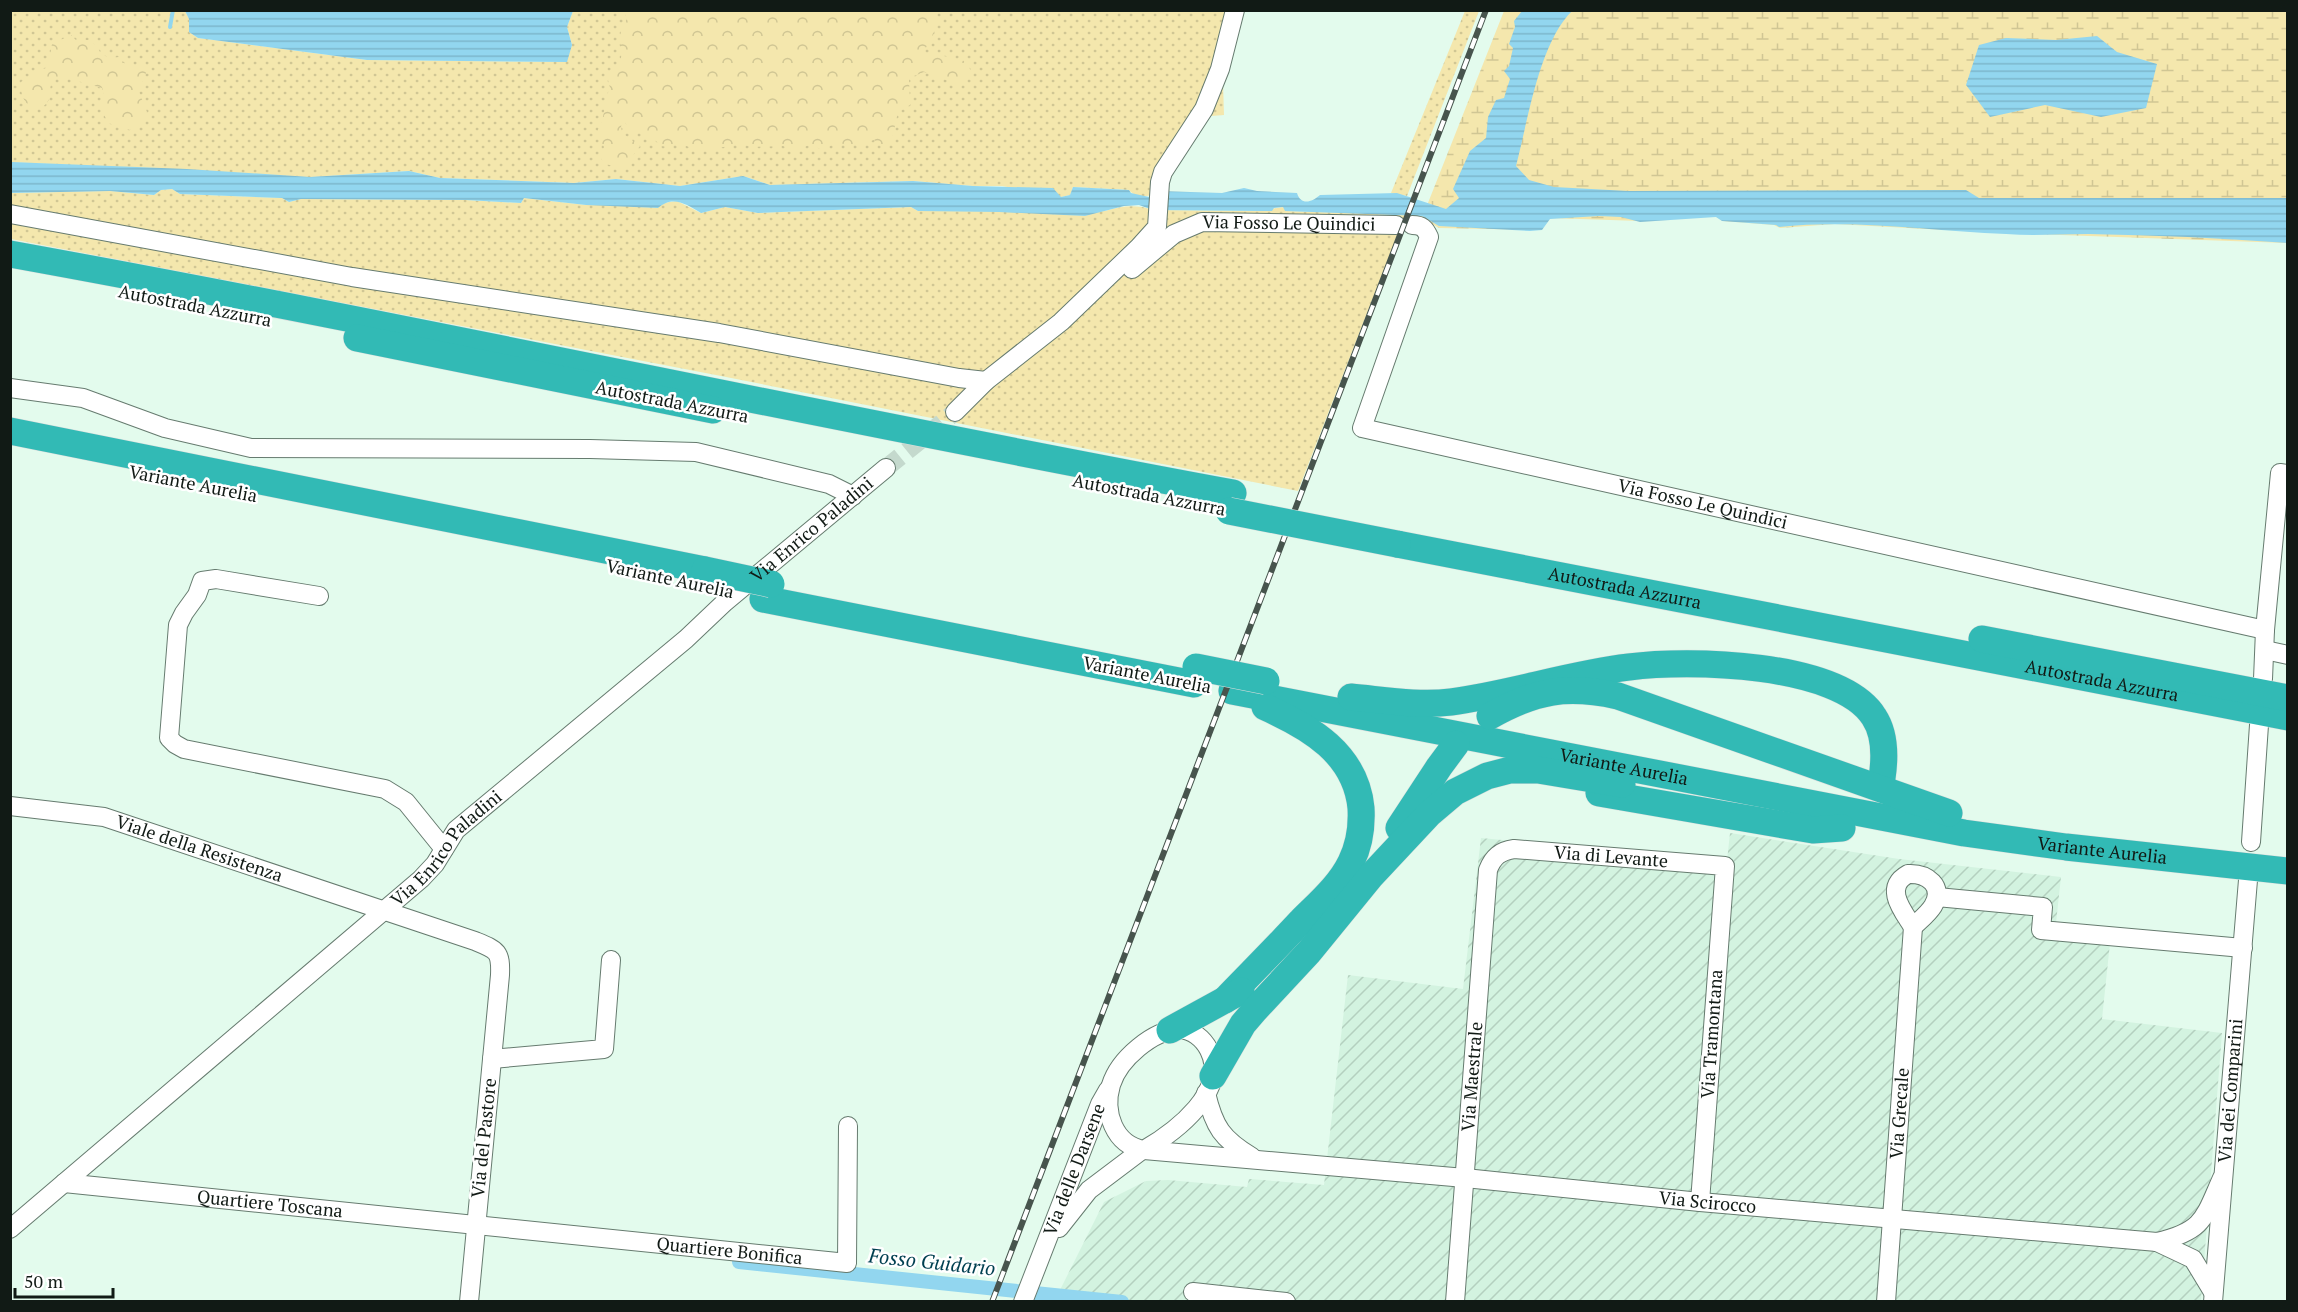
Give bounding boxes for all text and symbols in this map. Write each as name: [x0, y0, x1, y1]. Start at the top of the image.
street label: Via Fosso Le Quindici: [1202, 209, 1376, 236]
street label: Autostrada Azzurra: [117, 278, 274, 332]
street label: Autostrada Azzurra: [594, 374, 751, 428]
street label: Variante Aurelia: [127, 459, 259, 507]
street label: Autostrada Azzurra: [1071, 467, 1228, 521]
street label: Via Enrico Paladini: [745, 471, 878, 587]
street label: Via Fosso Le Quindici: [1616, 473, 1790, 534]
street label: Variante Aurelia: [604, 553, 736, 603]
street label: Autostrada Azzurra: [1546, 561, 1704, 614]
street label: Variante Aurelia: [1081, 650, 1213, 698]
street label: Autostrada Azzurra: [2023, 653, 2181, 706]
street label: Variante Aurelia: [1558, 742, 1690, 790]
street label: Via Enrico Paladini: [385, 784, 506, 911]
street label: Viale della Resistenza: [113, 809, 286, 887]
street label: Variante Aurelia: [2036, 830, 2168, 869]
street label: Via di Levante: [1553, 839, 1669, 872]
street label: Via Tramontana: [1695, 968, 1727, 1099]
street label: Via dei Comparini: [2212, 1018, 2247, 1164]
street label: Via Maestrale: [1455, 1021, 1487, 1132]
street label: Via Grecale: [1883, 1067, 1914, 1160]
street label: Via del Pastore: [465, 1077, 501, 1199]
street label: Via delle Darsene: [1037, 1100, 1110, 1239]
street label: Quartiere Toscana: [196, 1184, 344, 1222]
street label: Via Scirocco: [1658, 1185, 1757, 1218]
street label: Quartiere Bonifica: [655, 1231, 804, 1269]
water label: Fosso Guidario: [866, 1241, 997, 1282]
scale bar: [15, 1261, 112, 1299]
text: 50 m: [24, 1269, 64, 1293]

